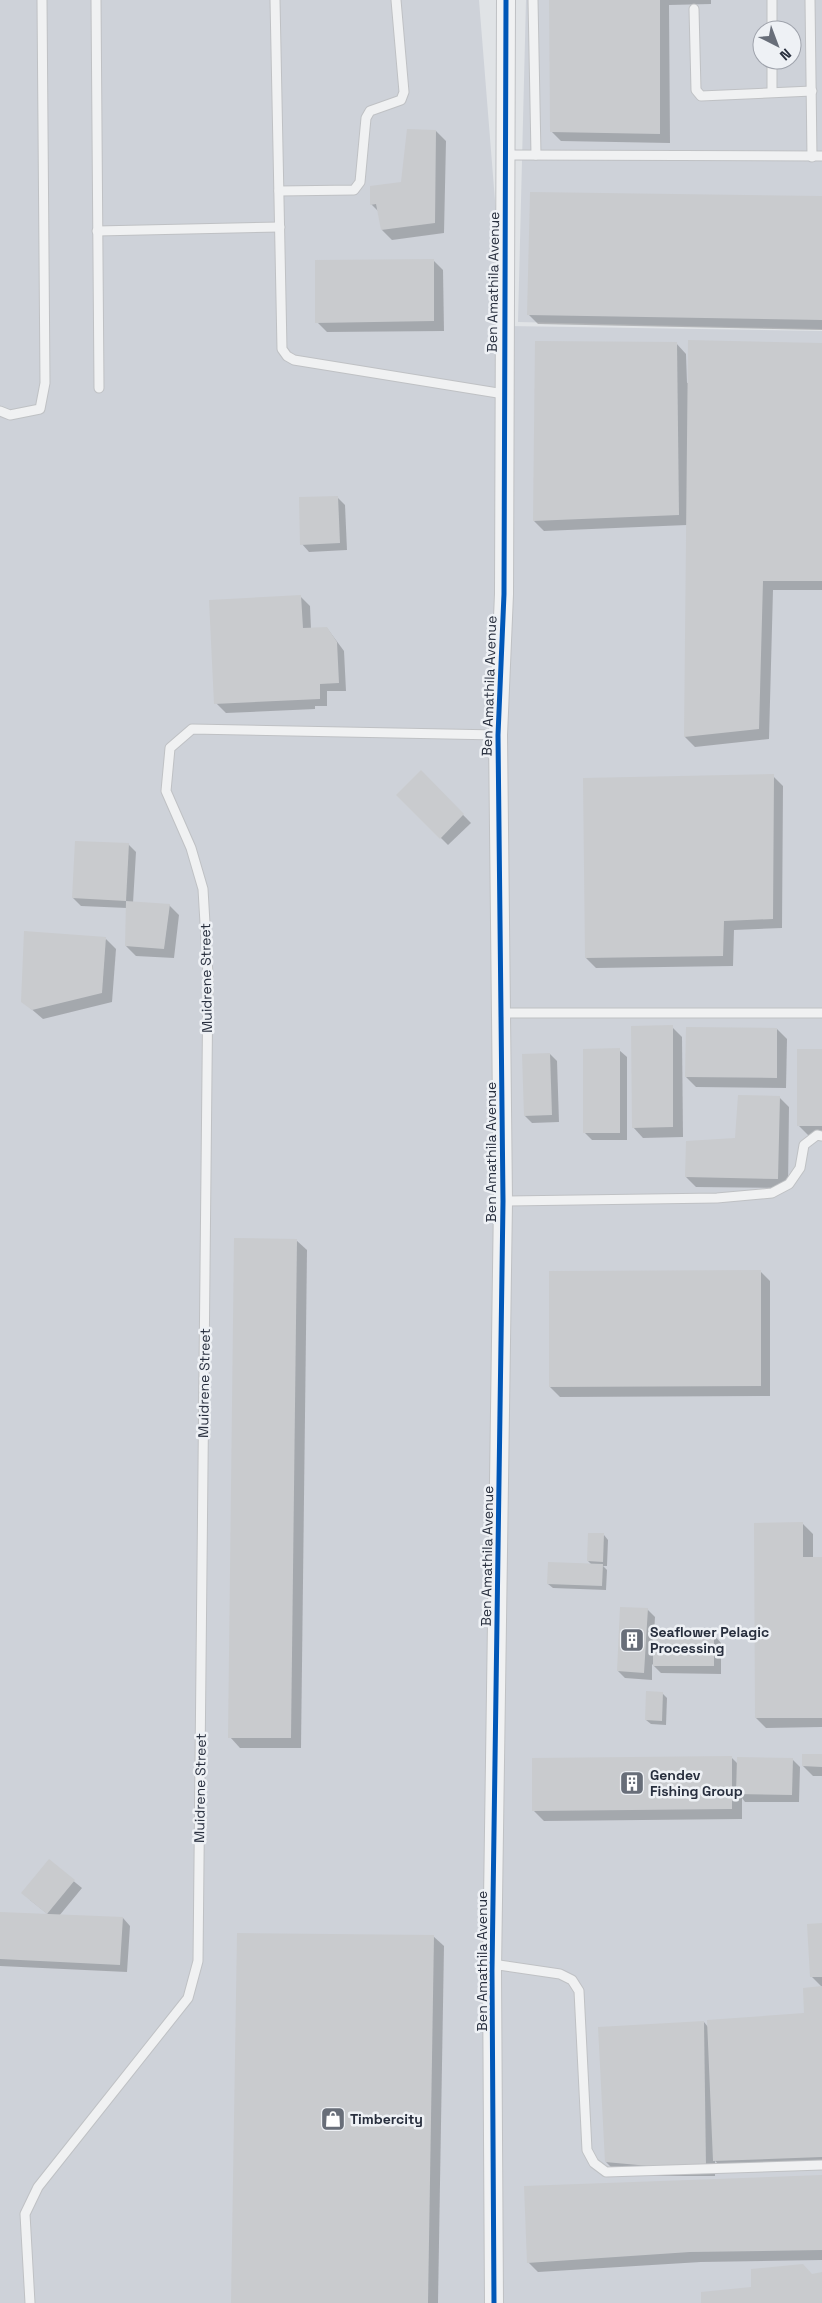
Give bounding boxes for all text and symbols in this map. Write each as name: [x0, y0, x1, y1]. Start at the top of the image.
north arrow: [752, 20, 802, 70]
text: N: [776, 45, 795, 64]
street label: Ben Amathila Avenue: [483, 211, 503, 353]
street label: Ben Amathila Avenue: [478, 615, 500, 757]
street label: Muidrene Street: [196, 923, 216, 1033]
street label: Ben Amathila Avenue: [482, 1082, 500, 1222]
street label: Muidrene Street: [194, 1328, 214, 1438]
street label: Ben Amathila Avenue: [477, 1485, 497, 1627]
place label: Seaflower Pelagic Processing: [650, 1623, 769, 1657]
building icon: Seaflower Pelagic Processing: [619, 1627, 645, 1653]
street label: Muidrene Street: [190, 1733, 210, 1843]
place label: Gendev Fishing Group: [650, 1766, 743, 1800]
building icon: Gendev Fishing Group: [619, 1770, 645, 1796]
street label: Ben Amathila Avenue: [473, 1891, 491, 2031]
shop icon: Timbercity: [320, 2106, 346, 2132]
place label: Timbercity: [350, 2110, 423, 2128]

